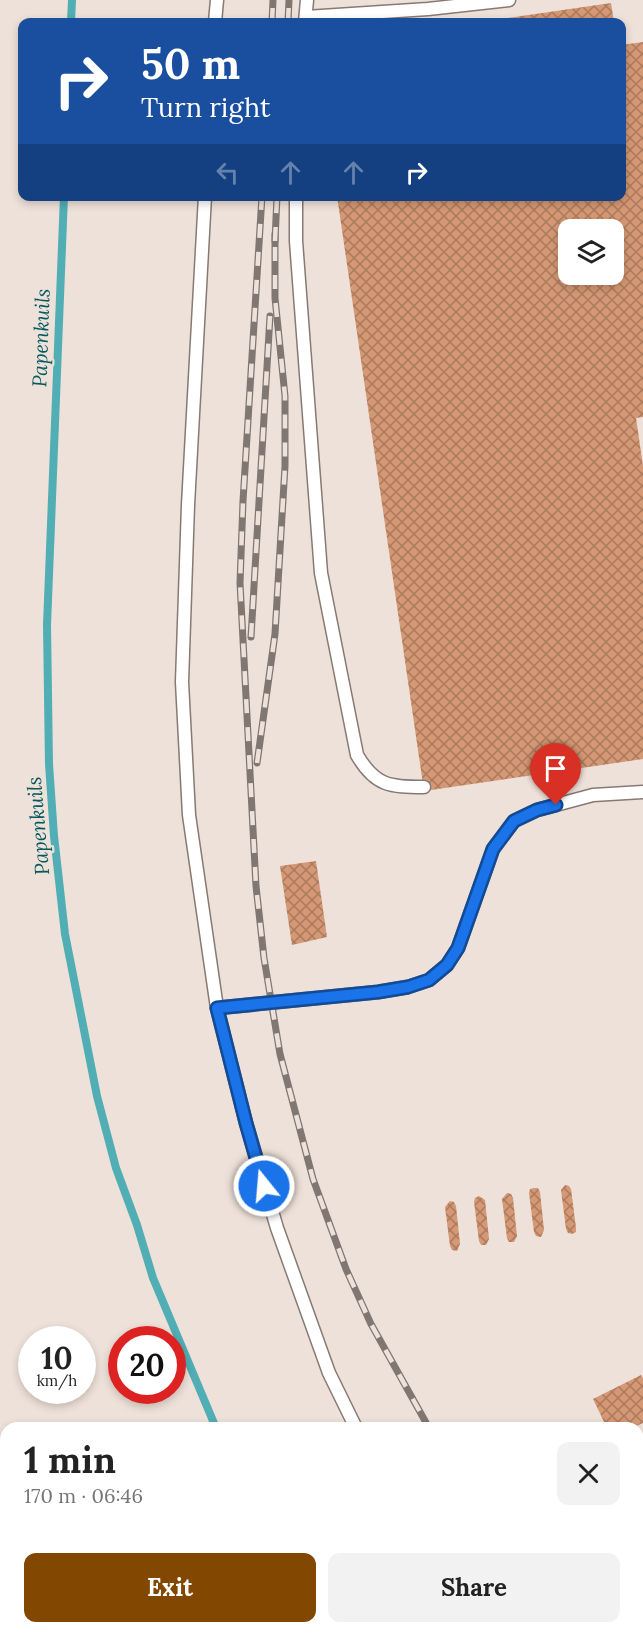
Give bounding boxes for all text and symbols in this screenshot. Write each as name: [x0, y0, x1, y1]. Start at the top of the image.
text: 50 m: [141, 37, 240, 91]
icon: right: [42, 42, 120, 120]
text: Turn right: [141, 90, 270, 124]
icon: left: [211, 156, 244, 189]
icon: ahead: [274, 156, 307, 189]
icon: ahead: [337, 156, 370, 189]
icon: right: [400, 156, 433, 189]
map controls: [558, 219, 624, 285]
button: layers: [558, 219, 624, 285]
water label: Papenkuils: [26, 288, 55, 388]
pin: [530, 743, 581, 805]
icon: arrive: [539, 752, 572, 785]
water label: Papenkuils: [21, 776, 54, 876]
position arrow: [232, 1154, 296, 1218]
speed limit sign: 20: [108, 1326, 186, 1404]
text: 10: [41, 1339, 73, 1377]
text: km/h: [37, 1371, 77, 1390]
text: 1 min: [24, 1437, 116, 1483]
button: close: [557, 1442, 620, 1505]
text: 170 m · 06:46: [24, 1483, 143, 1508]
button: Exit: [24, 1553, 316, 1622]
button: Share: [328, 1553, 620, 1622]

